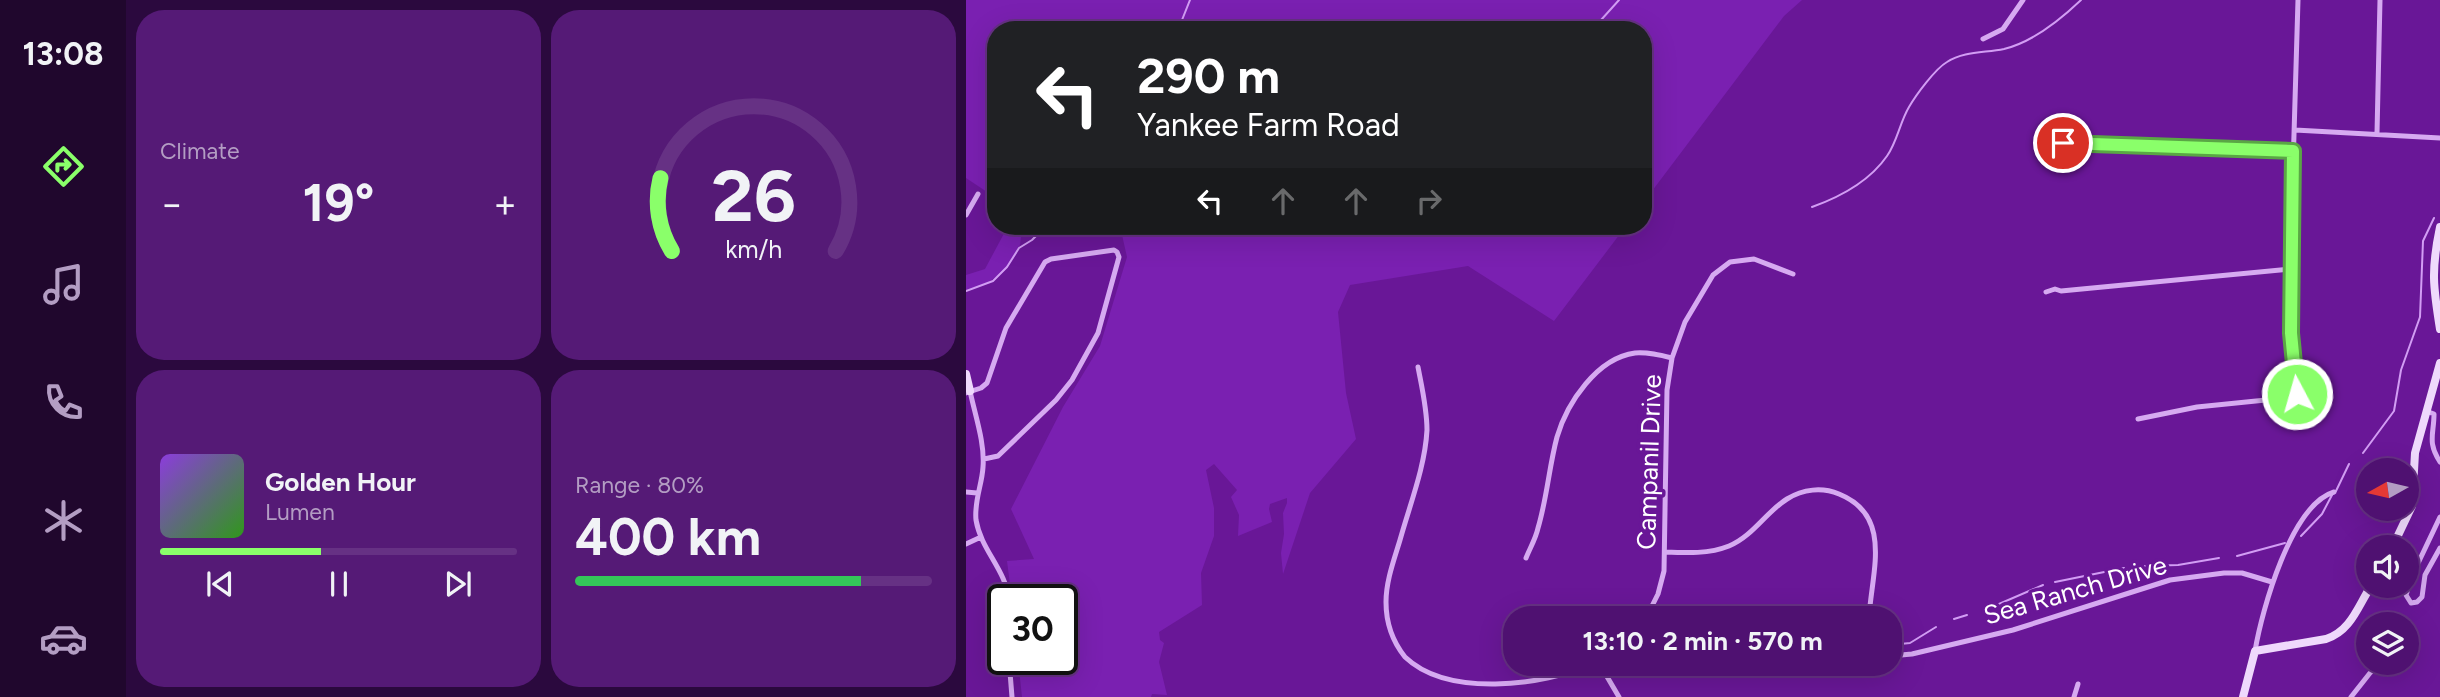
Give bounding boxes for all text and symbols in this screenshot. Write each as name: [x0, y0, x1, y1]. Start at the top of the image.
text: 13:08: [22, 35, 104, 73]
text: 290 m: [1137, 46, 1280, 105]
icon: left: [1022, 49, 1113, 140]
text: Yankee Farm Road: [1137, 106, 1400, 144]
pin: [2033, 113, 2093, 173]
icon: arrive: [2044, 124, 2082, 162]
text: Climate: [160, 137, 239, 165]
icon: directions: [39, 142, 88, 191]
text: 26: [711, 152, 796, 239]
text: 19°: [303, 172, 374, 234]
text: −: [160, 181, 184, 227]
text: +: [493, 181, 517, 227]
icon: left: [1191, 182, 1229, 220]
icon: ahead: [1264, 182, 1302, 220]
icon: ahead: [1337, 182, 1375, 220]
icon: right: [1410, 182, 1448, 220]
text: km/h: [725, 234, 782, 264]
icon: music: [39, 260, 88, 309]
position arrow: [2260, 357, 2334, 431]
street label: Campanil Drive: [1630, 374, 1668, 550]
icon: phone: [39, 378, 88, 427]
north arrow: [2356, 458, 2418, 522]
map controls: [2356, 458, 2419, 675]
text: Golden Hour: [265, 466, 416, 498]
text: Range · 80%: [575, 471, 704, 499]
icon: climate: [39, 496, 88, 545]
text: Lumen: [265, 498, 335, 526]
text: 400 km: [575, 506, 761, 568]
button: sound: [2356, 535, 2419, 598]
street label: Sea Ranch Drive: [1980, 549, 2170, 631]
icon: previous: [201, 565, 239, 603]
icon: pause: [320, 565, 358, 603]
icon: next: [439, 565, 477, 603]
speed limit sign: 30: [987, 584, 1078, 675]
button: layers: [2356, 612, 2419, 675]
icon: car: [39, 614, 88, 663]
text: 13:10 · 2 min · 570 m: [1582, 625, 1823, 657]

